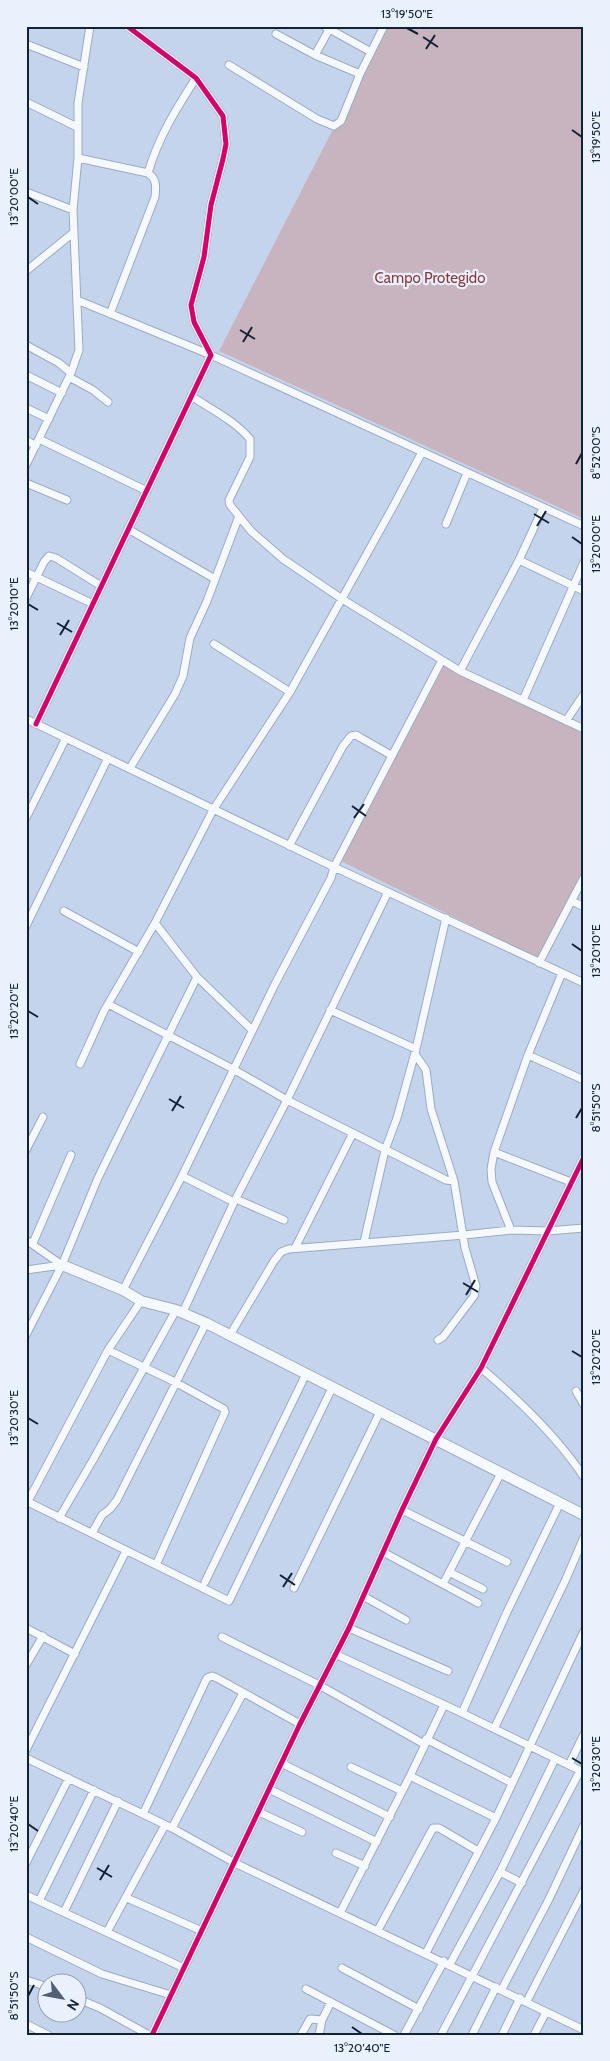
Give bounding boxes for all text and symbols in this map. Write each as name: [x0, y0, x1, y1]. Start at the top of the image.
text: 13°19'50"E: [381, 6, 433, 21]
text: 13°19'50"E: [588, 111, 603, 163]
text: 13°20'00"E: [6, 168, 21, 226]
park label: Campo Protegido: [375, 269, 485, 287]
text: 8°52'00"S: [588, 426, 603, 480]
text: 13°20'00"E: [588, 515, 603, 573]
text: 13°20'10"E: [6, 577, 21, 631]
text: 13°20'10"E: [588, 924, 603, 978]
text: 13°20'20"E: [6, 983, 21, 1039]
text: 8°51'50"S: [588, 1084, 603, 1132]
text: 13°20'20"E: [588, 1329, 603, 1385]
text: 13°20'30"E: [6, 1390, 21, 1446]
text: 13°20'30"E: [588, 1736, 603, 1792]
text: 13°20'40"E: [6, 1796, 21, 1852]
text: 8°51'50"S: [6, 1972, 21, 2020]
north arrow: [38, 1974, 88, 2024]
text: N: [63, 1996, 83, 2014]
text: 13°20'40"E: [334, 2040, 390, 2055]

